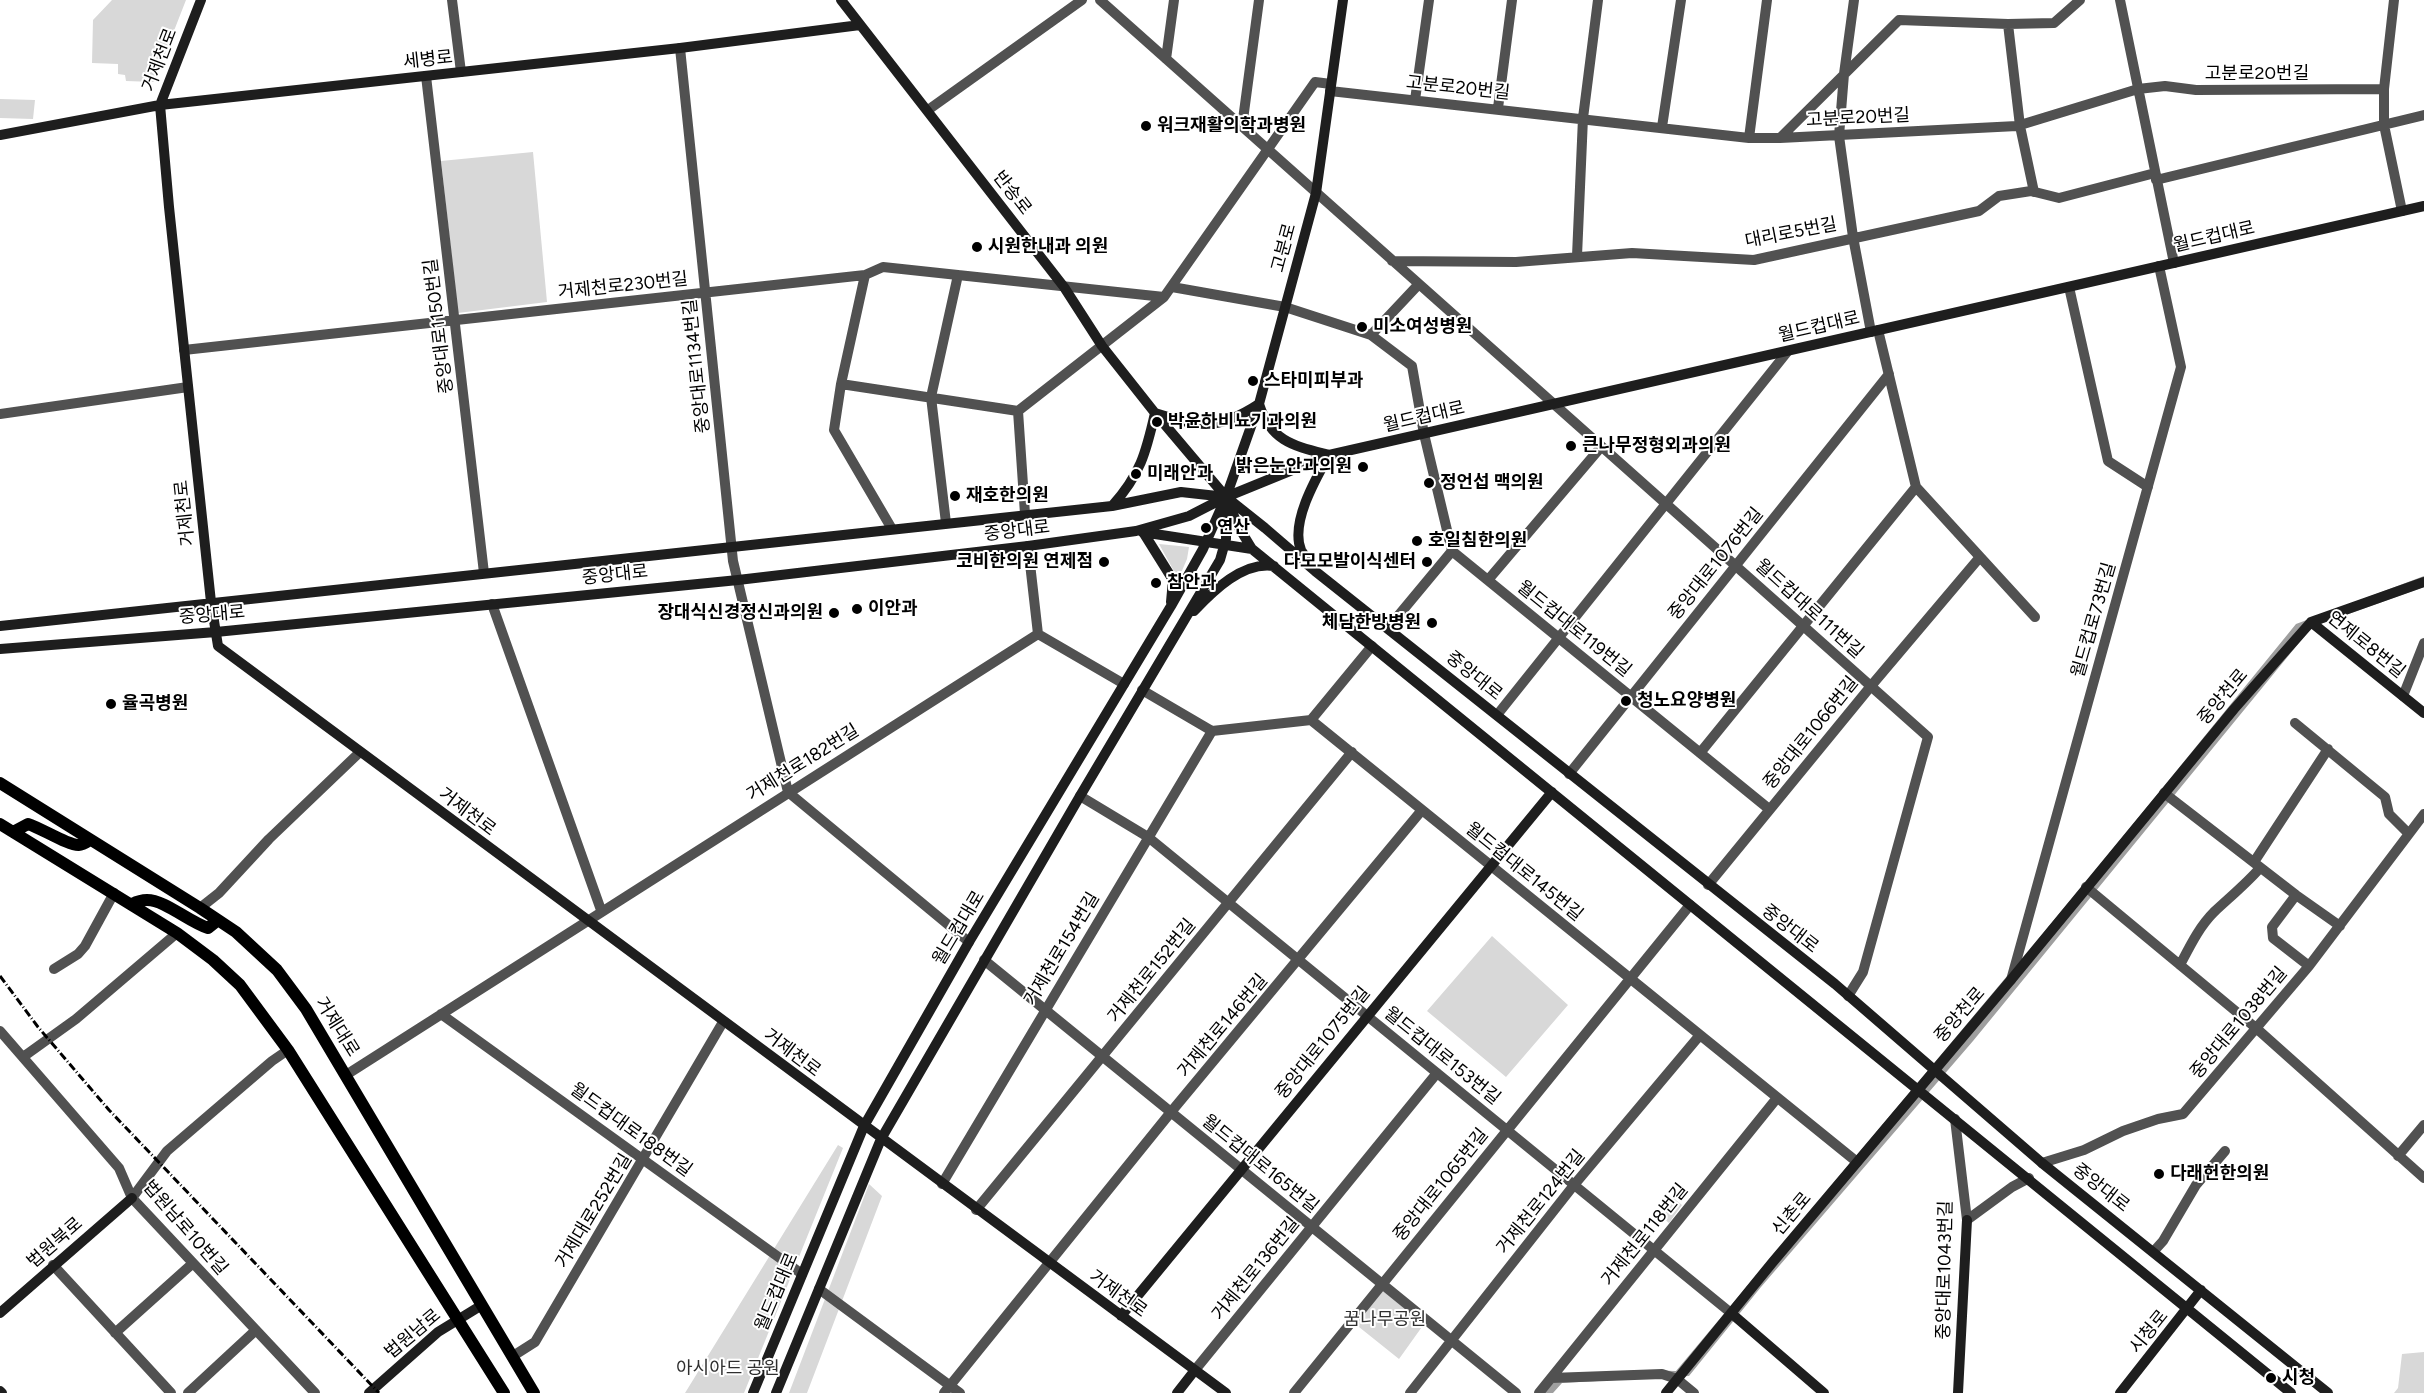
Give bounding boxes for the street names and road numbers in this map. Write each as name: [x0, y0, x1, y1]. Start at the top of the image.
street label: 거제천로: [138, 25, 182, 95]
street label: 세병로: [402, 47, 454, 73]
street label: 고분로20번길: [2205, 63, 2309, 85]
street label: 고분로20번길: [1405, 72, 1511, 104]
street label: 고분로20번길: [1805, 104, 1911, 132]
street label: 반송로: [988, 167, 1036, 219]
street label: 대리로5번길: [1743, 214, 1839, 252]
street label: 월드컵대로: [2171, 217, 2257, 257]
street label: 고분로: [1267, 221, 1301, 275]
street label: 중앙대로1150번길: [420, 257, 458, 395]
street label: 거제천로230번길: [557, 268, 689, 304]
street label: 중앙대로1134번길: [679, 298, 715, 434]
street label: 월드컵대로: [1776, 307, 1862, 347]
street label: 월드컵대로: [1381, 397, 1467, 437]
street label: 거제천로: [171, 479, 199, 547]
street label: 중앙대로1076번길: [1664, 504, 1768, 624]
street label: 중앙대로: [983, 516, 1051, 546]
street label: 월드컵대로111번길: [1750, 555, 1868, 663]
street label: 월드컵로73번길: [2067, 560, 2121, 680]
street label: 중앙대로: [581, 561, 649, 589]
street label: 월드컵대로119번길: [1512, 576, 1636, 682]
street label: 중앙대로: [178, 601, 246, 629]
street label: 연제로8번길: [2323, 607, 2409, 683]
street label: 중앙대로: [1441, 647, 1507, 705]
street label: 중앙천로: [2193, 665, 2253, 729]
street label: 중앙대로1066번길: [1759, 672, 1863, 794]
street label: 거제천로182번길: [743, 720, 863, 806]
street label: 거제천로: [434, 783, 500, 841]
street label: 월드컵대로145번길: [1461, 818, 1587, 926]
street label: 월드컵대로: [928, 887, 990, 969]
street label: 거제천로154번길: [1020, 888, 1104, 1010]
street label: 중앙대로: [1757, 900, 1823, 958]
street label: 거제천로152번길: [1104, 915, 1200, 1027]
street label: 중앙대로1038번길: [2186, 963, 2292, 1083]
street label: 거제천로146번길: [1174, 970, 1272, 1082]
street label: 중앙대로1075번길: [1271, 982, 1375, 1104]
street label: 중앙천로: [1930, 983, 1990, 1047]
street label: 거제대로: [310, 993, 364, 1061]
street label: 월드컵대로153번길: [1379, 1002, 1505, 1110]
street label: 거제천로: [759, 1024, 825, 1082]
street label: 월드컵대로188번길: [566, 1079, 696, 1181]
street label: 월드컵대로165번길: [1197, 1110, 1323, 1218]
street label: 중앙대로1065번길: [1389, 1124, 1493, 1246]
street label: 거제천로124번길: [1492, 1145, 1590, 1259]
street label: 거제대로252번길: [551, 1150, 637, 1272]
street label: 중앙대로: [2068, 1159, 2134, 1217]
street label: 법원남로10번길: [138, 1176, 232, 1280]
street label: 거제천로118번길: [1597, 1180, 1693, 1290]
street label: 신촌로: [1768, 1188, 1816, 1240]
street label: 중앙대로1043번길: [1933, 1200, 1957, 1340]
street label: 법원북로: [23, 1213, 87, 1273]
street label: 거제천로136번길: [1208, 1213, 1304, 1325]
street label: 월드컵대로: [751, 1250, 803, 1334]
street label: 거제천로: [1085, 1266, 1151, 1322]
street label: 법원남로: [381, 1304, 445, 1364]
street label: 시청로: [2125, 1306, 2173, 1358]

